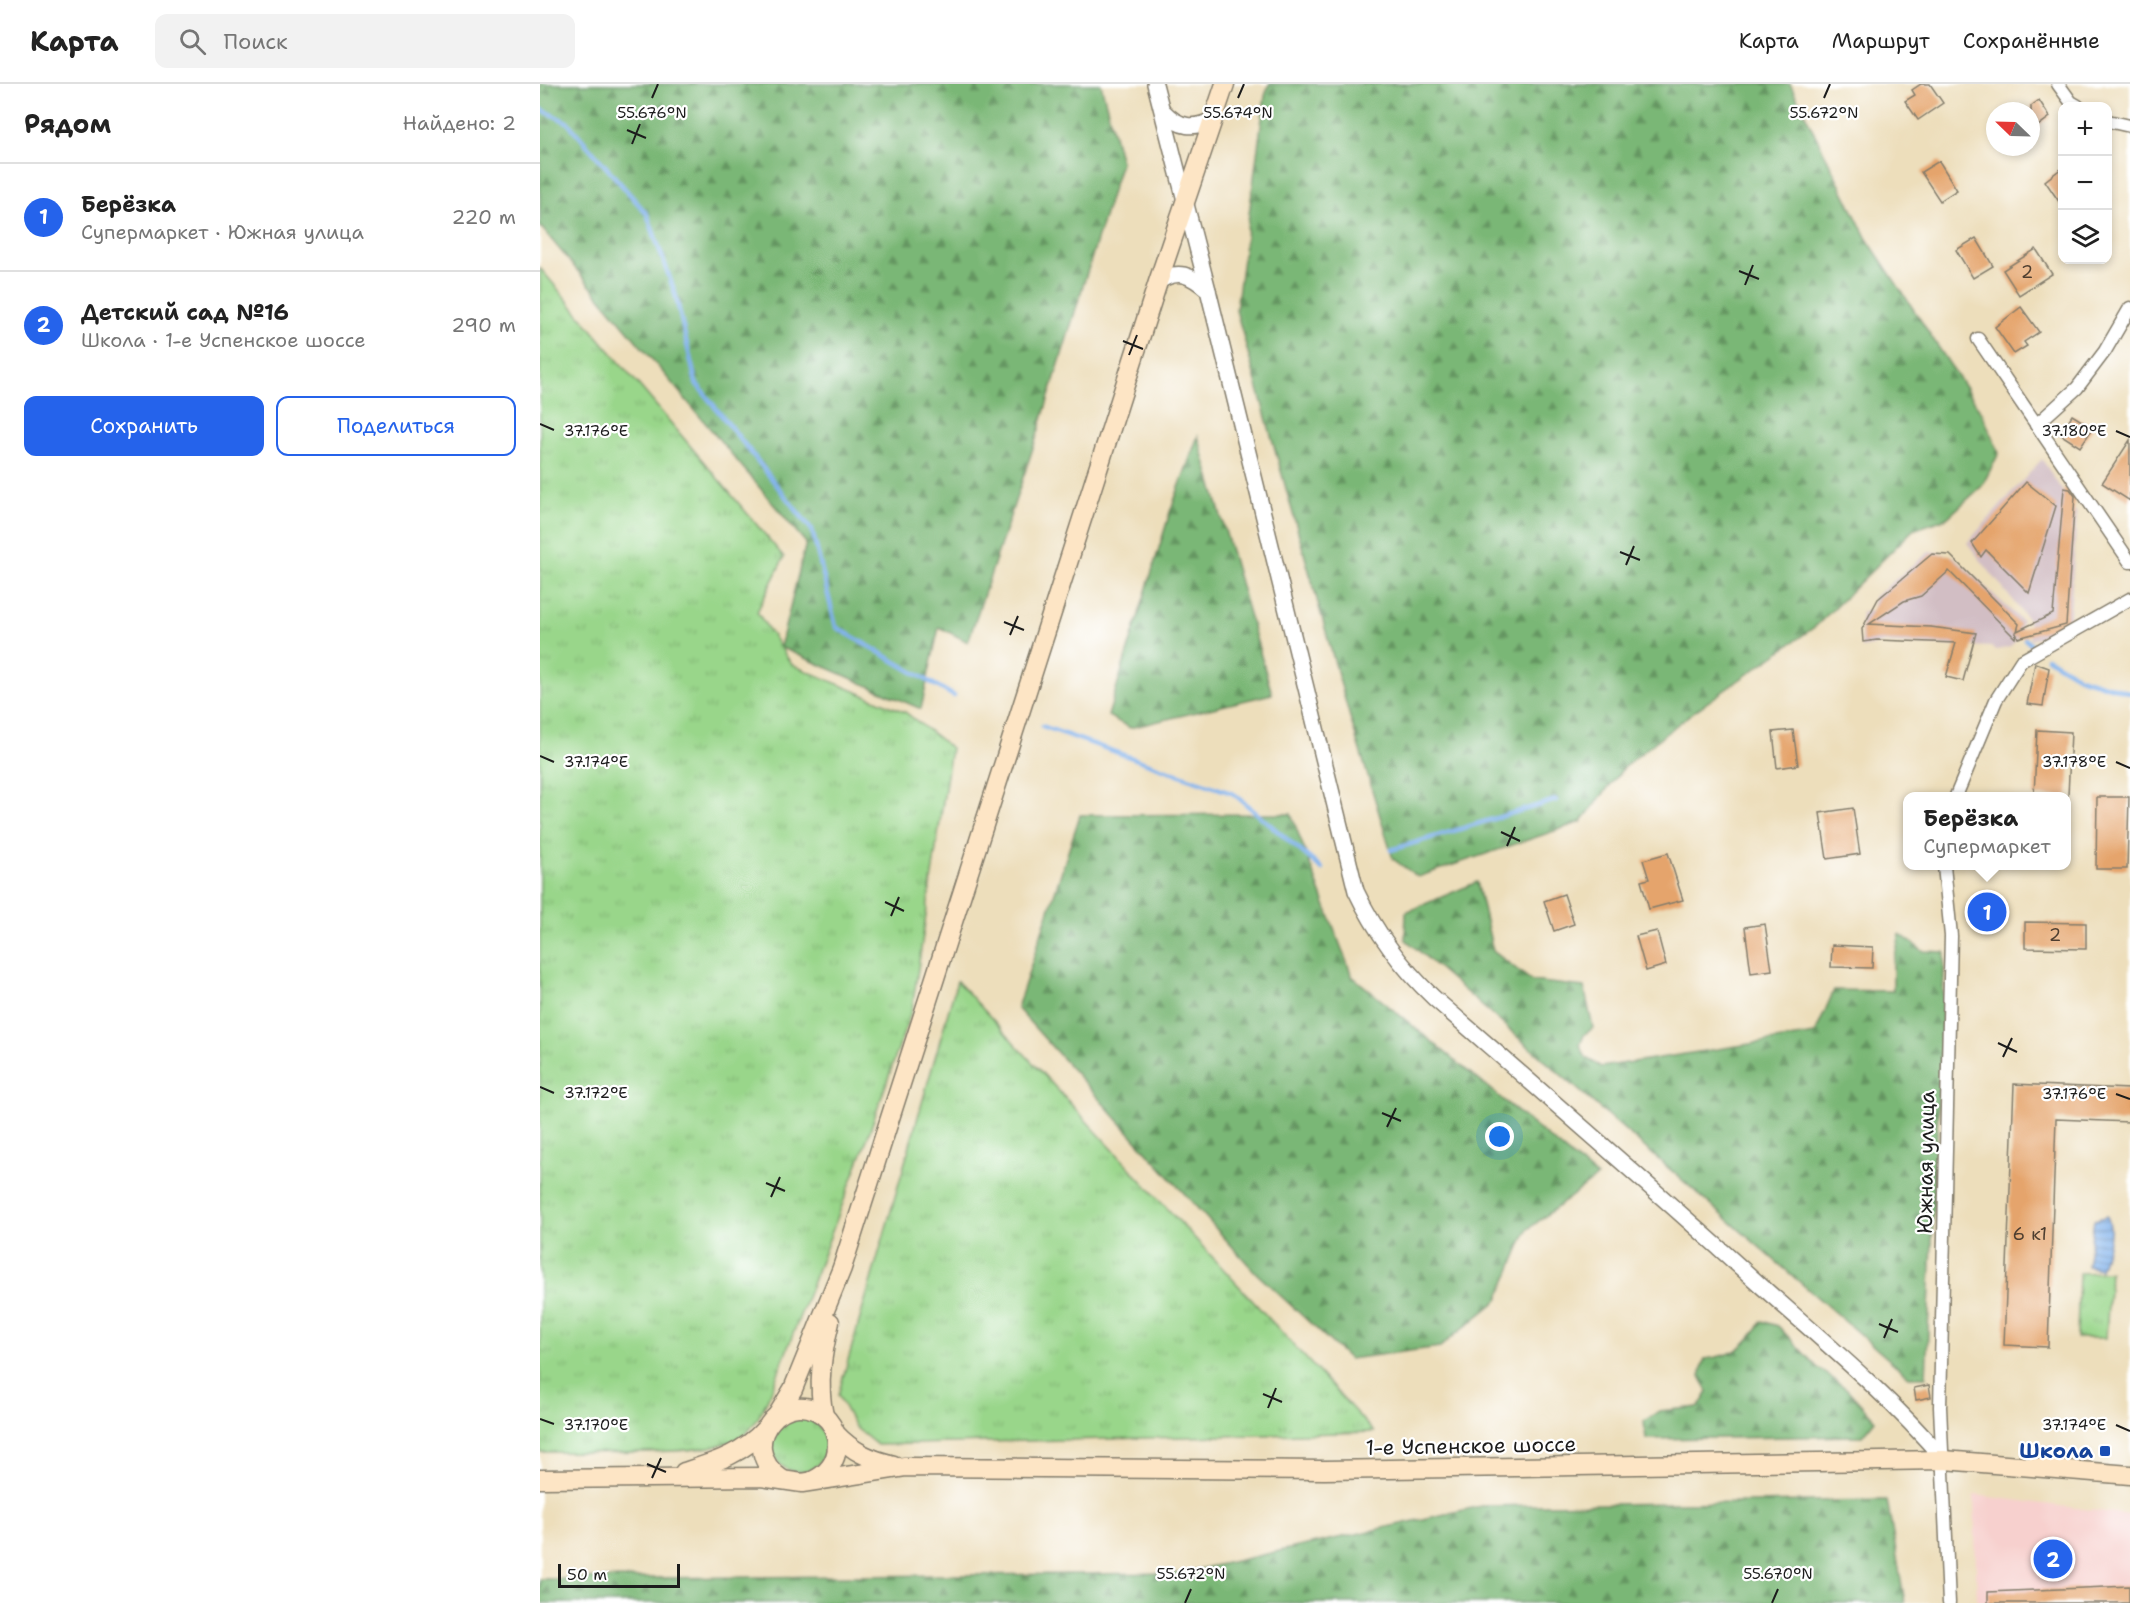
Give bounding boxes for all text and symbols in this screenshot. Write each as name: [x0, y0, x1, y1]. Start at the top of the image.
search box: [155, 14, 575, 68]
text: Карта: [30, 22, 119, 60]
icon: search: [176, 25, 209, 58]
text: Поиск: [224, 27, 288, 56]
text: Карта: [1739, 27, 1799, 55]
text: Маршрут: [1832, 27, 1930, 55]
text: Сохранённые: [1963, 27, 2100, 55]
north arrow: [1986, 102, 2040, 156]
map controls: [2058, 102, 2112, 264]
button: +: [2058, 102, 2112, 156]
text: 55.676°N: [617, 103, 687, 123]
text: 55.674°N: [1203, 103, 1273, 123]
text: 55.672°N: [1790, 103, 1858, 123]
text: Рядом: [24, 106, 111, 141]
text: Найдено: 2: [403, 110, 516, 136]
button: −: [2058, 156, 2112, 210]
text: Берёзка: [81, 190, 176, 219]
text: 1: [39, 204, 48, 230]
text: 220 m: [452, 204, 516, 230]
button: layers: [2058, 210, 2112, 264]
text: Супермаркет · Южная улица: [81, 219, 364, 245]
house number: 2: [2021, 260, 2033, 284]
text: Детский сад №16: [81, 298, 289, 327]
text: 2: [37, 312, 51, 338]
text: 290 m: [451, 312, 516, 338]
text: Школа · 1-е Успенское шоссе: [81, 327, 366, 353]
button: Сохранить: [24, 396, 264, 456]
button: Поделиться: [276, 396, 516, 456]
text: 37.176°E: [564, 421, 628, 441]
text: 37.180°E: [2042, 421, 2107, 441]
text: 37.174°E: [564, 752, 628, 772]
text: 37.178°E: [2042, 752, 2106, 772]
popup: [1903, 792, 2071, 870]
text: Берёзка: [1923, 804, 2018, 833]
text: Супермаркет: [1923, 833, 2051, 859]
pin: 1: [1968, 890, 2006, 934]
house number: 2: [2049, 923, 2061, 947]
text: 37.172°E: [564, 1083, 628, 1103]
text: 37.176°E: [2042, 1084, 2106, 1104]
street label: Южная улица: [1911, 1090, 1941, 1234]
your location: [1485, 1122, 1514, 1151]
house number: 6 к1: [2013, 1222, 2047, 1246]
text: 37.170°E: [564, 1415, 628, 1435]
text: 37.174°E: [2042, 1415, 2106, 1435]
street label: 1-е Успенское шоссе: [1365, 1430, 1577, 1462]
place label: Школа: [2019, 1437, 2094, 1465]
marker: Школа: [2098, 1444, 2112, 1458]
pin: 2: [2034, 1536, 2072, 1582]
scale bar: [558, 1561, 680, 1588]
text: 50 m: [567, 1564, 607, 1585]
text: 55.672°N: [1157, 1564, 1225, 1584]
text: 55.670°N: [1743, 1564, 1813, 1584]

